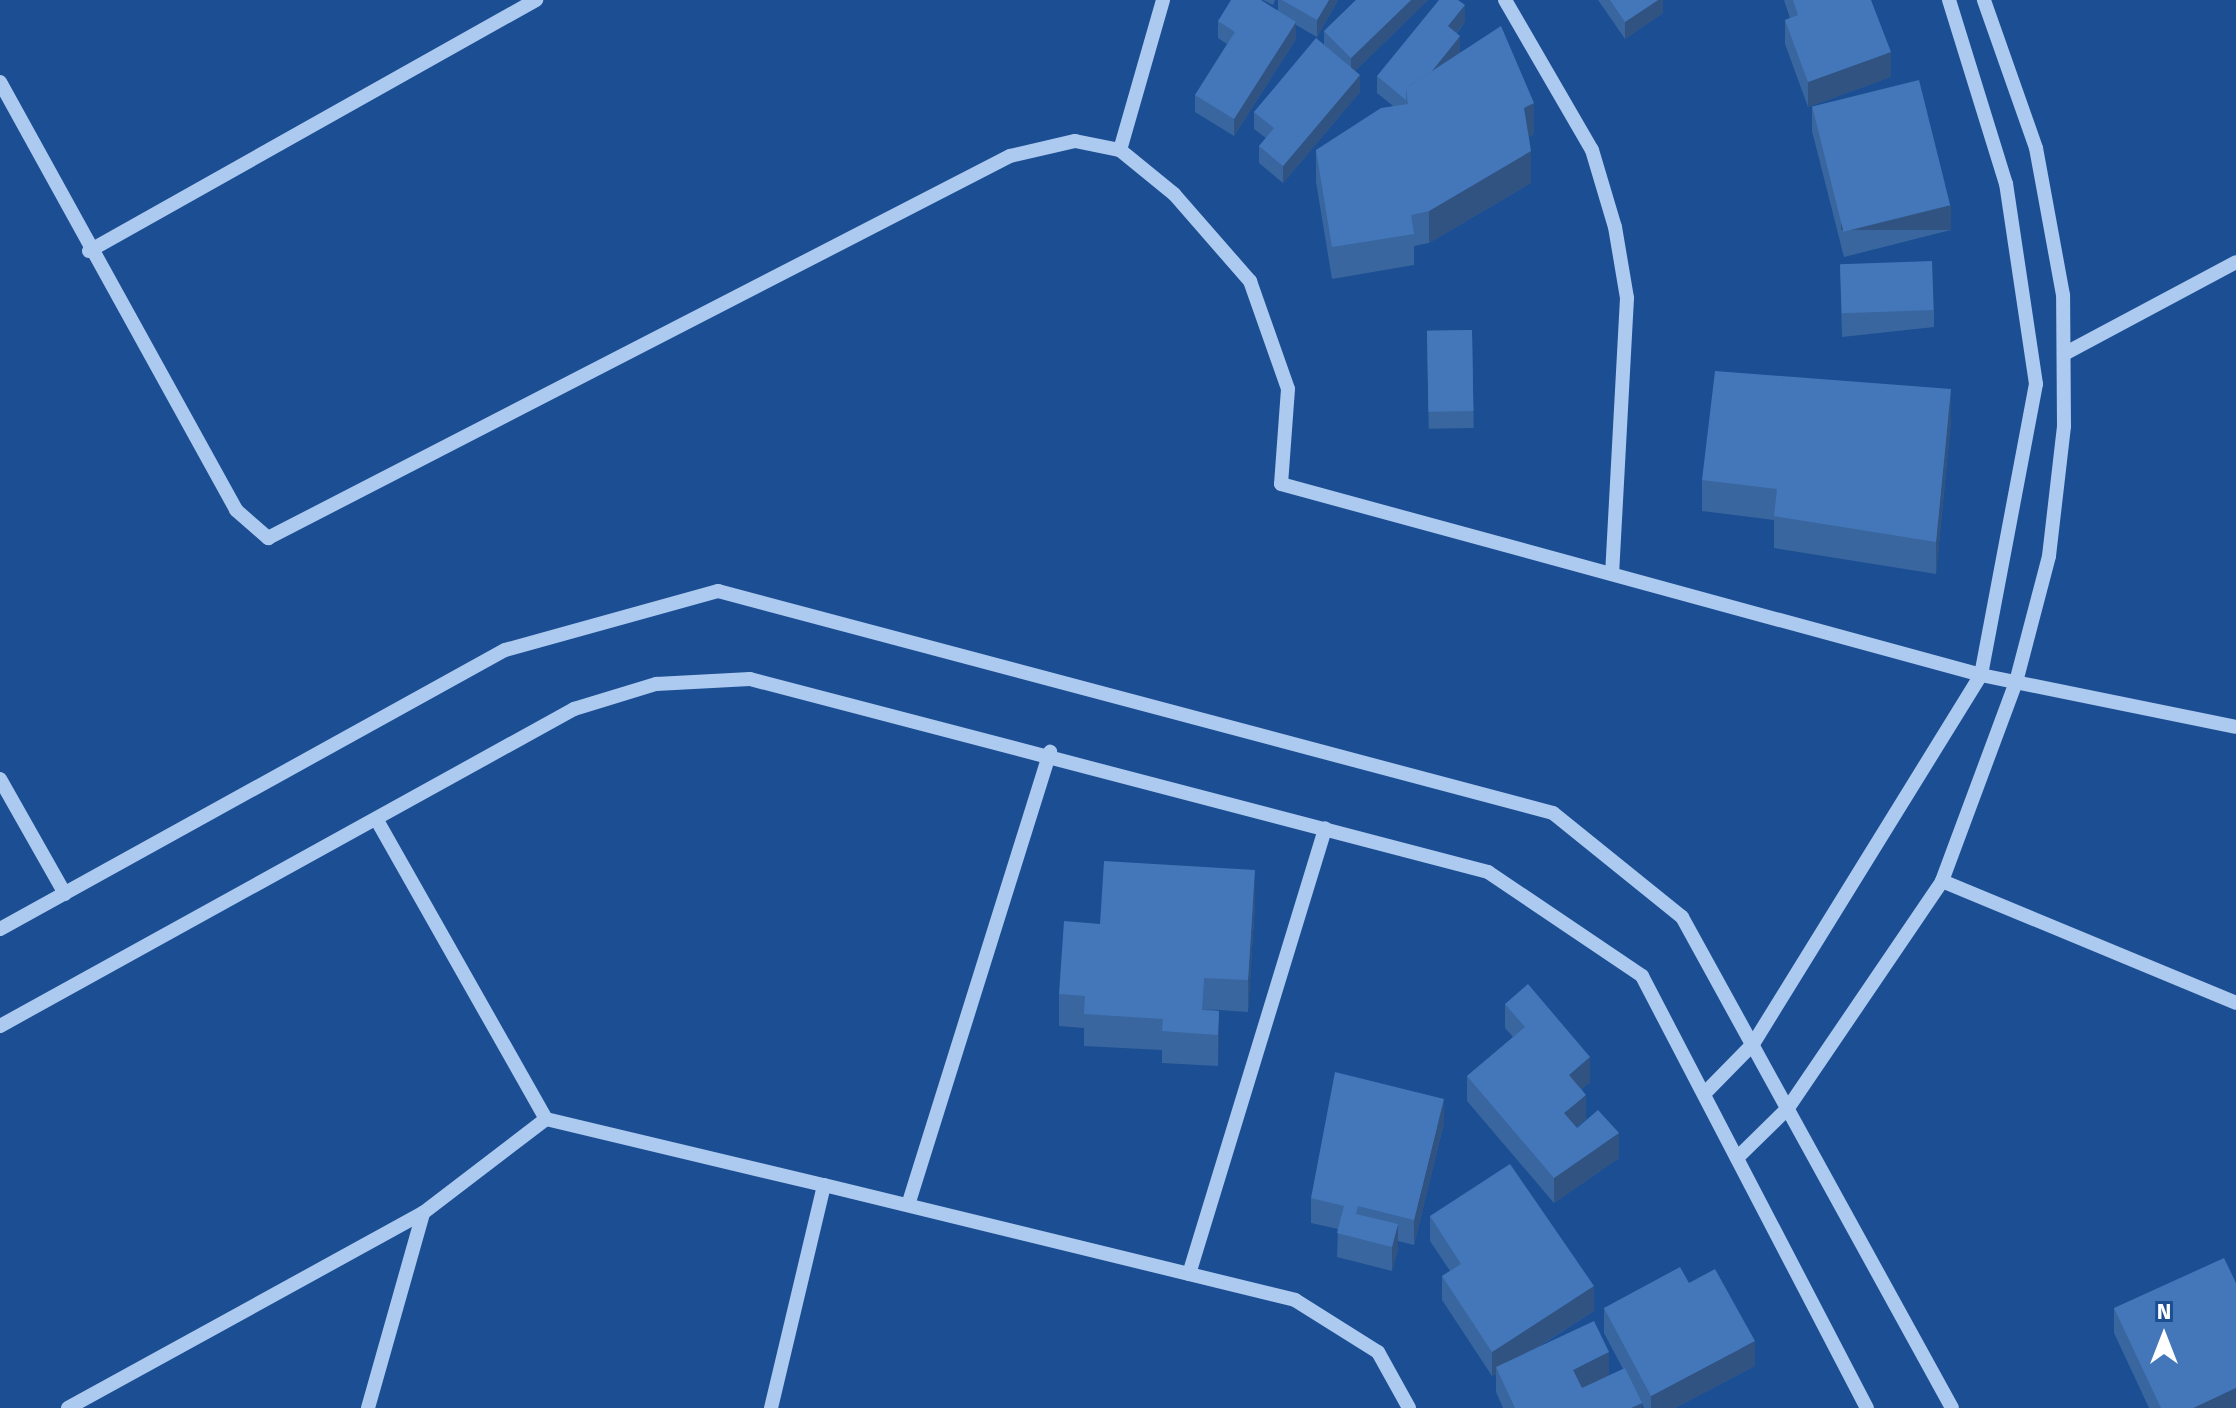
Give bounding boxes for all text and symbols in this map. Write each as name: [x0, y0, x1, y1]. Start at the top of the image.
north arrow: [2124, 1296, 2204, 1376]
text: N: [2157, 1298, 2171, 1325]

